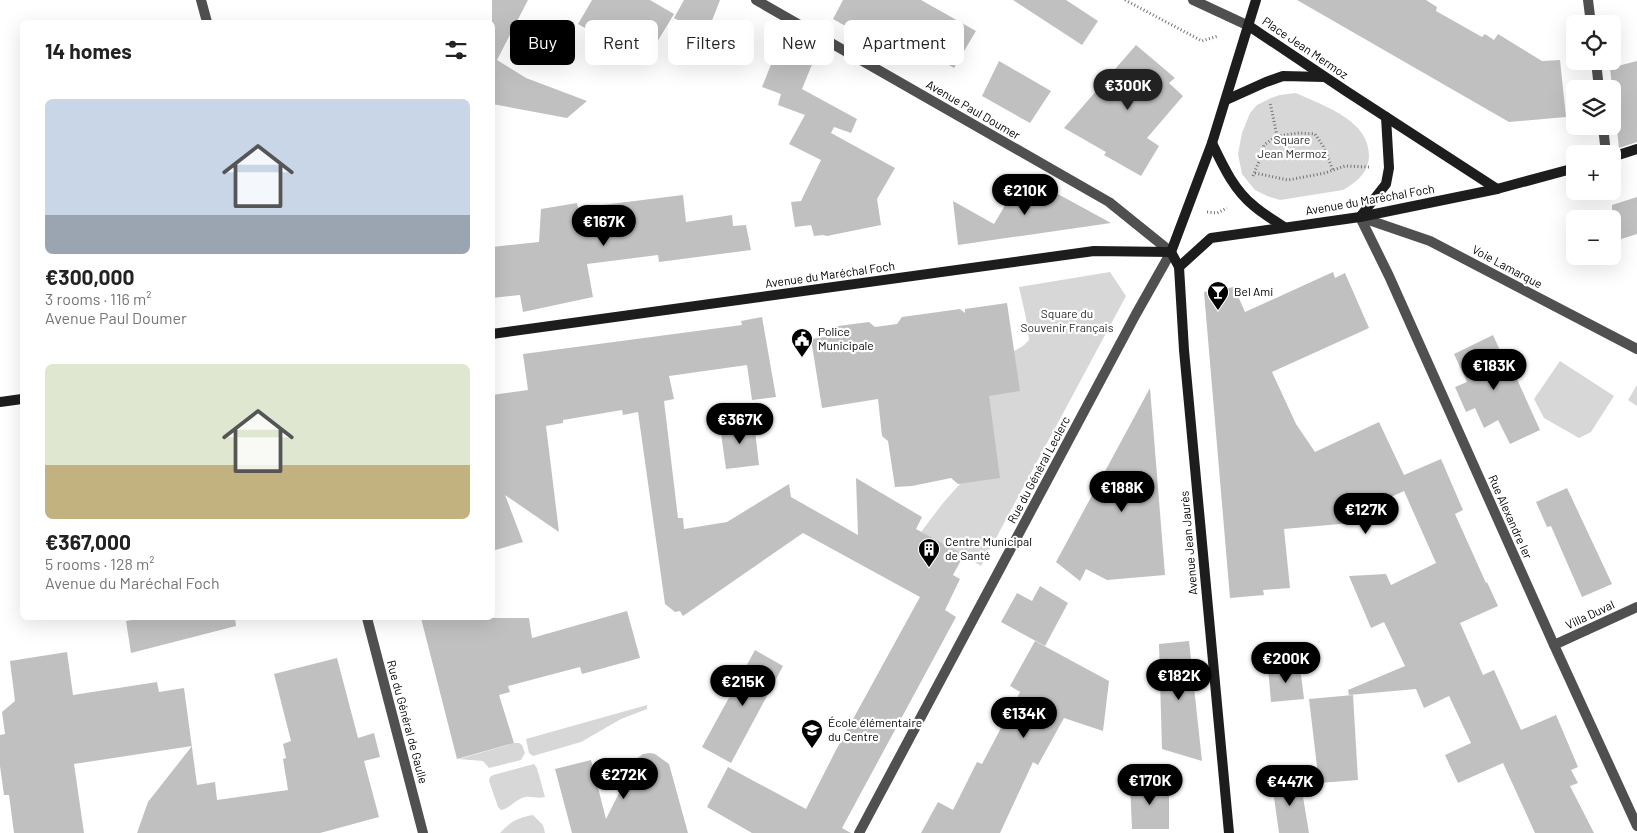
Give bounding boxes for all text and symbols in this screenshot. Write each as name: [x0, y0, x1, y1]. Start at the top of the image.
street label: Place Jean Mermoz: [1260, 13, 1351, 81]
map controls: [1566, 15, 1621, 265]
button: locate: [1566, 15, 1621, 70]
chip: Buy: [510, 20, 575, 65]
chip: Rent: [585, 20, 658, 65]
chip: Filters: [668, 20, 754, 65]
chip: New: [764, 20, 834, 65]
chip: Apartment: [844, 20, 964, 65]
icon: filters: [442, 36, 470, 64]
text: 14 homes: [45, 38, 132, 63]
pin: €300K: [1093, 68, 1163, 111]
text: €300K: [1104, 75, 1152, 94]
street label: Avenue Paul Doumer: [924, 76, 1024, 142]
button: layers: [1566, 80, 1621, 135]
icon: home: [213, 131, 303, 221]
park label: Square Jean Mermoz: [1257, 132, 1327, 160]
button: +: [1566, 145, 1621, 200]
pin: €210K: [990, 174, 1060, 216]
text: €210K: [1003, 180, 1047, 199]
street label: Avenue du Maréchal Foch: [1304, 181, 1436, 217]
pin: €167K: [569, 204, 639, 247]
button: −: [1566, 210, 1621, 265]
text: €167K: [583, 211, 625, 230]
street label: Voie Lamarque: [1470, 242, 1545, 291]
street label: Avenue du Maréchal Foch: [764, 258, 896, 290]
text: €300,000: [45, 264, 135, 289]
bar icon: Bel Ami: [1206, 280, 1230, 311]
place label: Bel Ami: [1234, 284, 1273, 298]
text: 3 rooms · 116 m²: [45, 289, 151, 308]
park label: Square du Souvenir Français: [1021, 306, 1114, 334]
text: Avenue Paul Doumer: [45, 308, 187, 327]
place label: Police Municipale: [818, 324, 874, 352]
public building icon: Police Municipale: [790, 327, 814, 358]
pin: €183K: [1459, 348, 1529, 391]
text: €183K: [1472, 355, 1516, 374]
icon: home: [213, 396, 303, 486]
pin: €367K: [705, 402, 775, 445]
text: €367K: [717, 409, 763, 428]
street label: Rue du Général Leclerc: [1004, 414, 1072, 525]
pin: €188K: [1087, 470, 1157, 513]
street label: Rue Alexandre Ier: [1486, 472, 1536, 561]
text: €188K: [1100, 477, 1144, 496]
street label: Avenue Jean Jaurès: [1176, 490, 1200, 596]
pin: €127K: [1331, 492, 1401, 535]
text: €127K: [1345, 499, 1387, 518]
text: €367,000: [45, 529, 131, 554]
place label: Centre Municipal de Santé: [945, 534, 1032, 562]
building icon: Centre Municipal de Santé: [917, 537, 941, 568]
text: 5 rooms · 128 m²: [45, 554, 154, 573]
text: Avenue du Maréchal Foch: [45, 573, 220, 592]
street label: Villa Duval: [1563, 597, 1616, 631]
pin: €200K: [1251, 642, 1321, 684]
text: €200K: [1262, 648, 1310, 667]
street label: Rue du Général de Gaulle: [385, 658, 431, 785]
pin: €182K: [1144, 658, 1214, 701]
pin: €215K: [708, 664, 778, 707]
text: €182K: [1157, 665, 1201, 684]
text: €215K: [721, 671, 765, 690]
pin: €134K: [989, 696, 1059, 739]
text: €134K: [1002, 703, 1046, 722]
place label: École élémentaire du Centre: [828, 715, 922, 743]
school or university icon: École élémentaire du Centre: [800, 718, 824, 749]
pin: €272K: [589, 758, 659, 800]
text: €272K: [601, 764, 647, 783]
pin: €170K: [1115, 764, 1185, 806]
pin: €447K: [1255, 764, 1325, 807]
text: €170K: [1129, 770, 1171, 789]
text: €447K: [1267, 771, 1313, 790]

